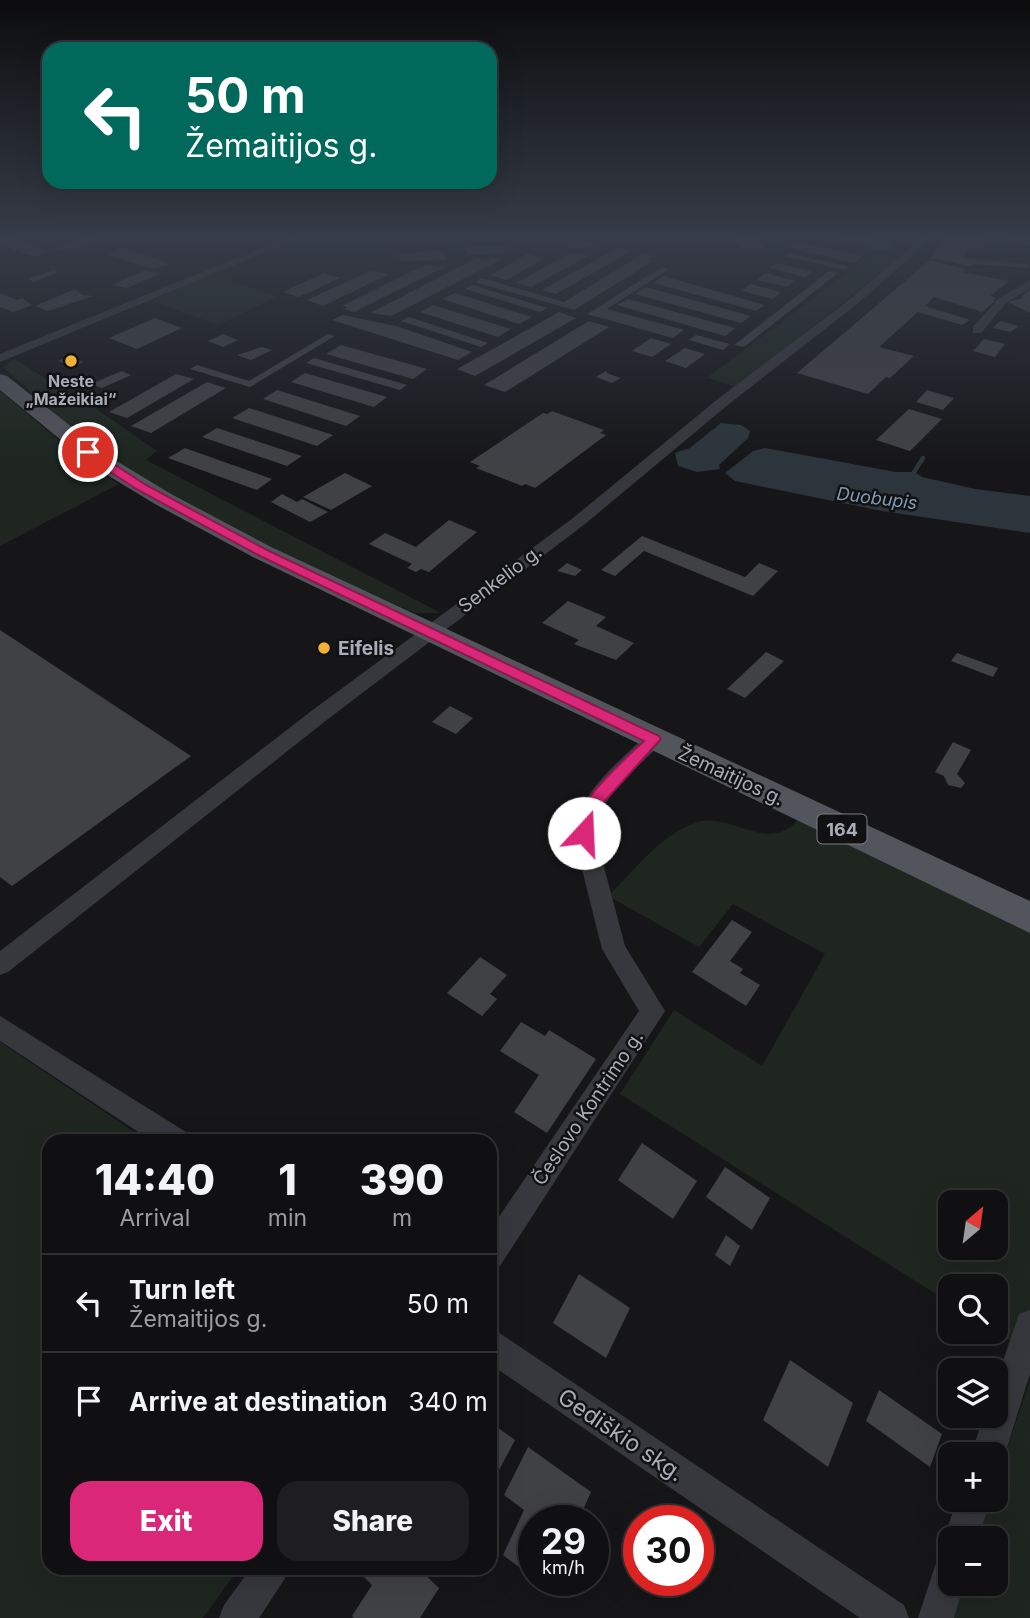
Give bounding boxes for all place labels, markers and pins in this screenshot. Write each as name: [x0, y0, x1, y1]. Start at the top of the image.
marker: Neste „Mažeikiai“: [63, 353, 79, 369]
place label: Neste „Mažeikiai“: [26, 371, 116, 409]
pin: [58, 422, 118, 482]
place label: Eifelis: [338, 637, 394, 660]
marker: Eifelis: [316, 640, 332, 656]

